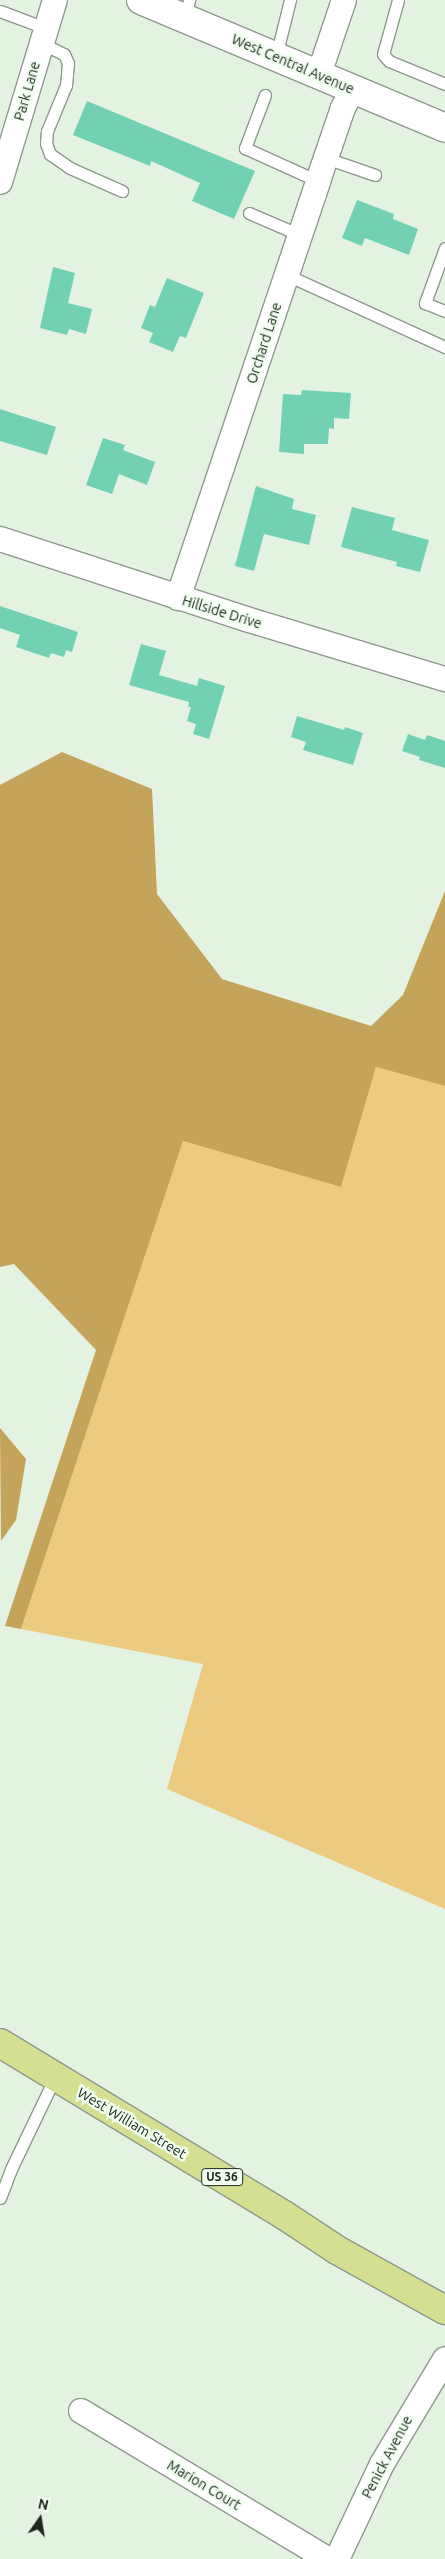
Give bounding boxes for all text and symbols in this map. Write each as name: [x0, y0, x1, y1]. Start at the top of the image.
street label: West Central Avenue: [229, 31, 357, 97]
street label: Park Lane: [11, 59, 43, 123]
street label: Orchard Lane: [243, 300, 285, 386]
street label: Hillside Drive: [180, 592, 264, 632]
street label: West William Street: [74, 2084, 190, 2162]
road number: US 36: [201, 2168, 243, 2186]
street label: Penick Avenue: [358, 2413, 416, 2501]
street label: Marion Court: [164, 2456, 244, 2514]
north arrow: [15, 2494, 65, 2544]
text: N: [36, 2495, 50, 2513]

